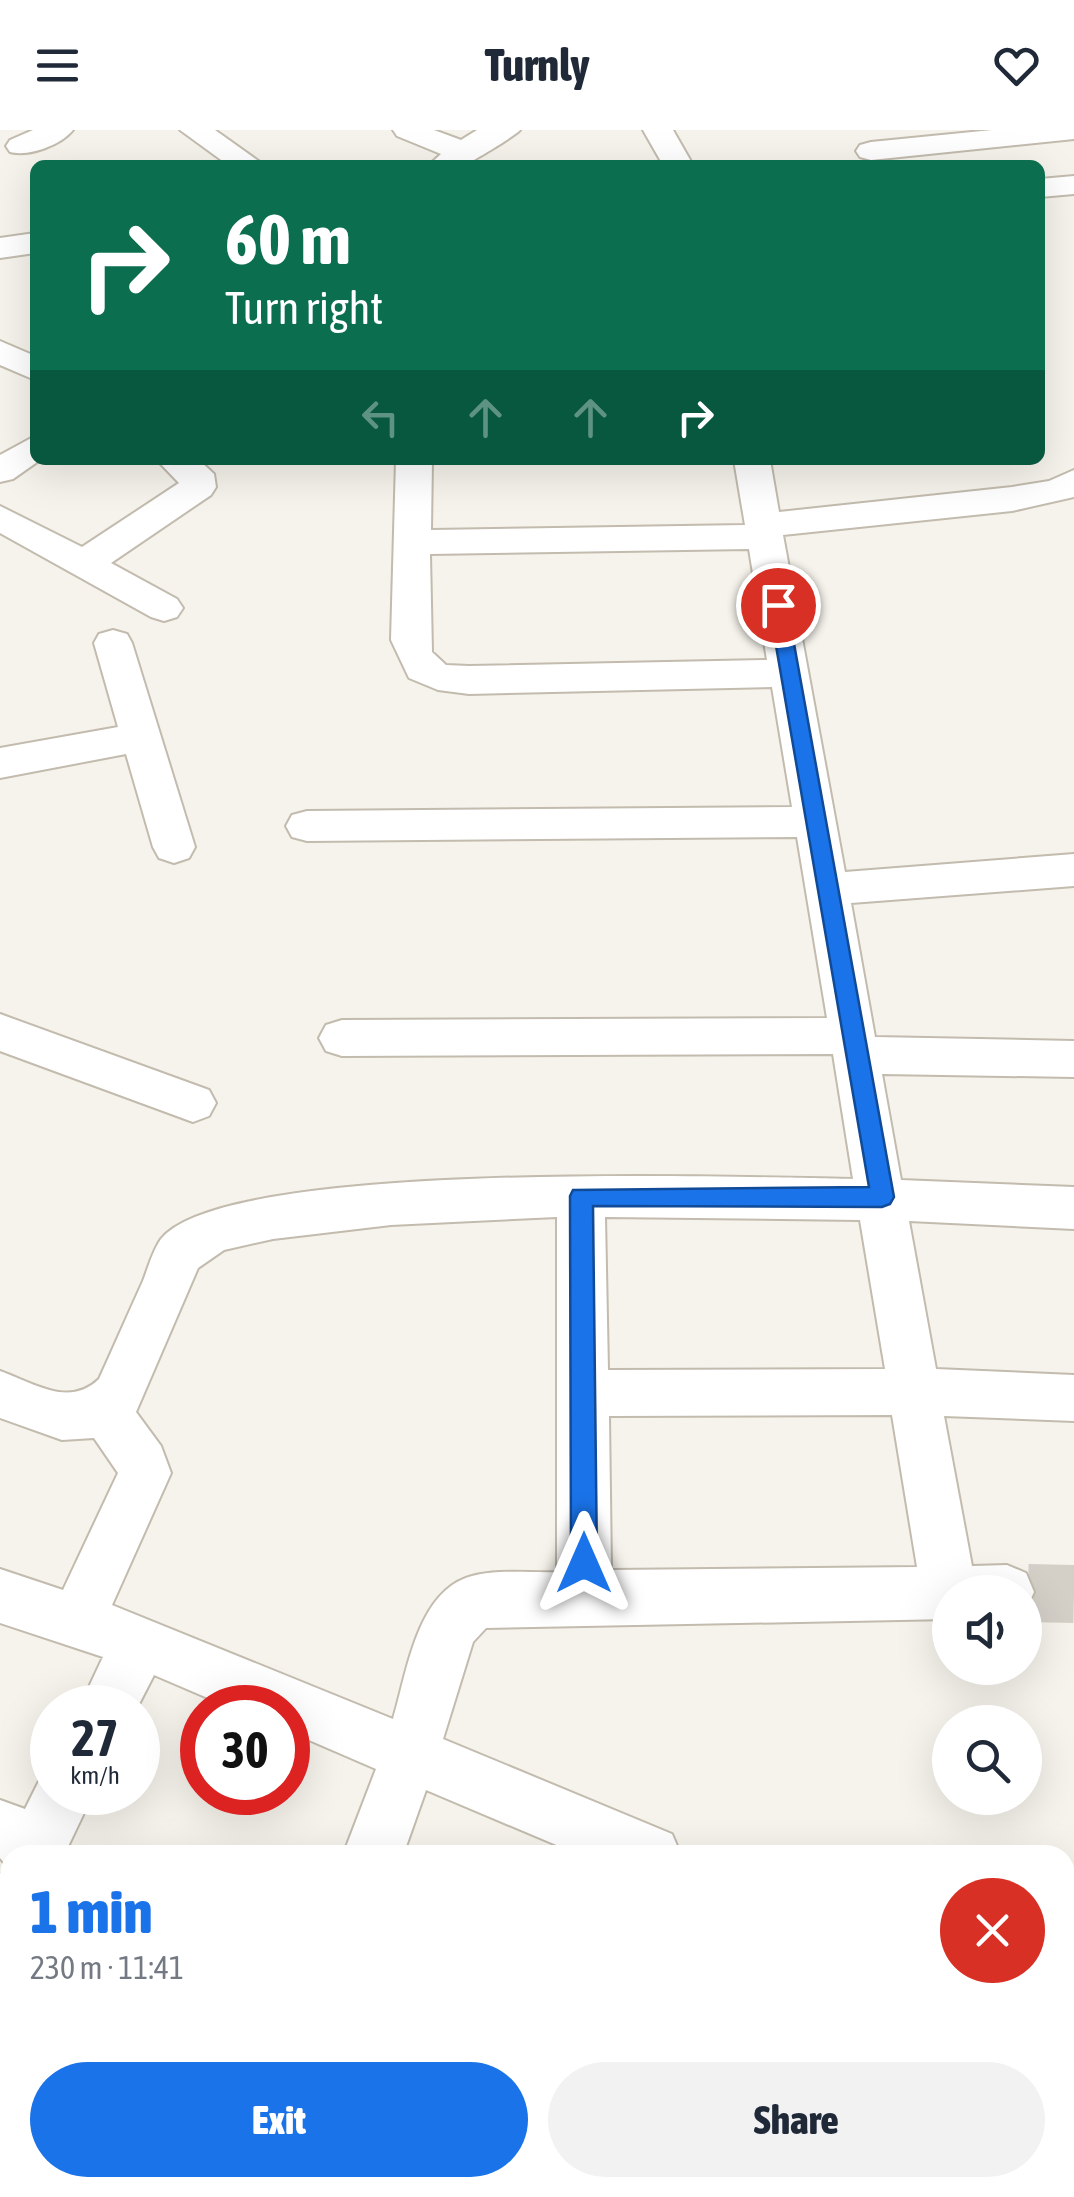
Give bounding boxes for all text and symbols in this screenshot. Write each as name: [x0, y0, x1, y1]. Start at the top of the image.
icon: menu: [30, 38, 85, 93]
icon: heart: [989, 38, 1044, 93]
text: Turnly: [485, 39, 589, 91]
text: 60 m: [225, 199, 351, 279]
icon: right: [60, 200, 190, 330]
text: Turn right: [225, 282, 383, 334]
icon: left: [353, 390, 408, 445]
icon: ahead: [458, 390, 513, 445]
icon: ahead: [563, 390, 618, 445]
icon: right: [668, 390, 723, 445]
pin: [736, 563, 821, 648]
icon: arrive: [751, 578, 806, 633]
position arrow: [532, 1511, 636, 1615]
map controls: [932, 1575, 1042, 1815]
button: sound: [932, 1575, 1042, 1685]
speed limit sign: 30: [180, 1685, 310, 1815]
button: search: [932, 1705, 1042, 1815]
text: 27: [71, 1709, 118, 1767]
text: km/h: [70, 1761, 120, 1789]
text: 1 min: [30, 1877, 153, 1946]
button: close: [940, 1878, 1045, 1983]
text: 230 m · 11:41: [30, 1949, 184, 1986]
button: Exit: [30, 2062, 528, 2177]
button: Share: [548, 2062, 1045, 2177]

